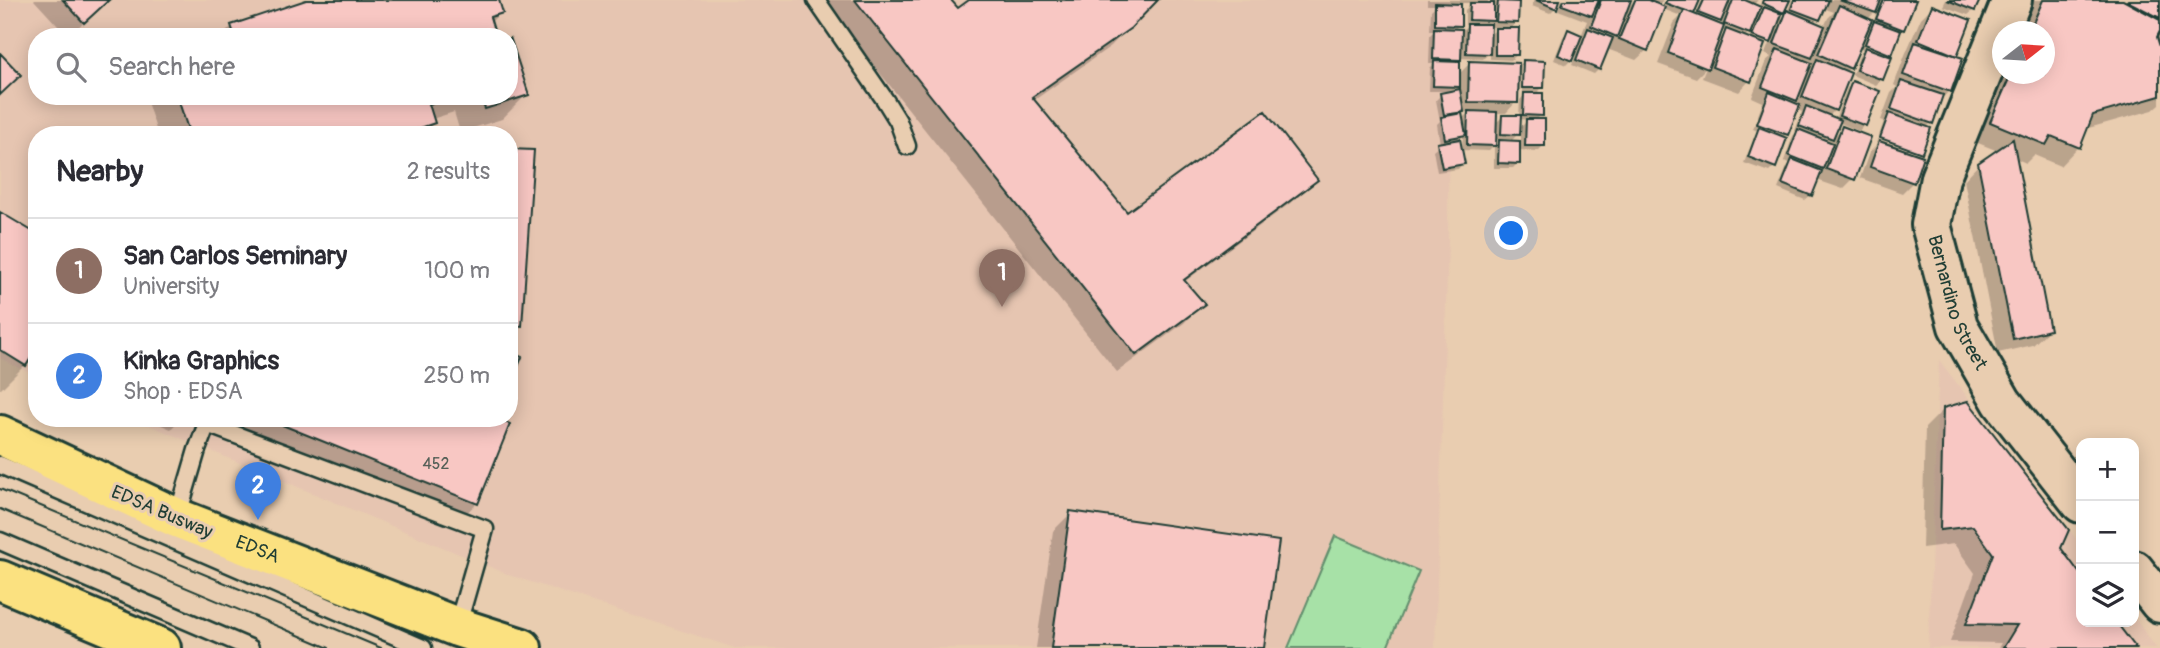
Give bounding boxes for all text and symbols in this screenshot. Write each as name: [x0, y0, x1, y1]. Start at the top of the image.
north arrow: [1992, 21, 2055, 84]
search box: [28, 28, 518, 105]
icon: search: [52, 48, 90, 86]
text: Search here: [108, 51, 235, 83]
text: Nearby: [56, 153, 143, 190]
text: 2 results: [407, 157, 490, 186]
your location: [1494, 216, 1528, 250]
street label: Bernardino Street: [1922, 232, 1993, 375]
text: San Carlos Seminary: [123, 240, 347, 272]
pin: 1: [979, 249, 1025, 307]
text: 1: [75, 256, 84, 285]
text: 100 m: [424, 256, 490, 285]
text: University: [123, 272, 219, 301]
text: Kinka Graphics: [123, 345, 279, 377]
text: 2: [73, 361, 85, 390]
text: 250 m: [424, 361, 490, 390]
text: Shop · EDSA: [123, 377, 243, 406]
map controls: [2076, 438, 2139, 627]
button: +: [2076, 438, 2139, 501]
house number: 452: [423, 454, 449, 474]
pin: 2: [235, 462, 281, 520]
street label: EDSA Busway: [108, 480, 216, 544]
button: −: [2076, 501, 2139, 564]
street label: EDSA: [232, 530, 283, 569]
button: layers: [2076, 564, 2139, 627]

